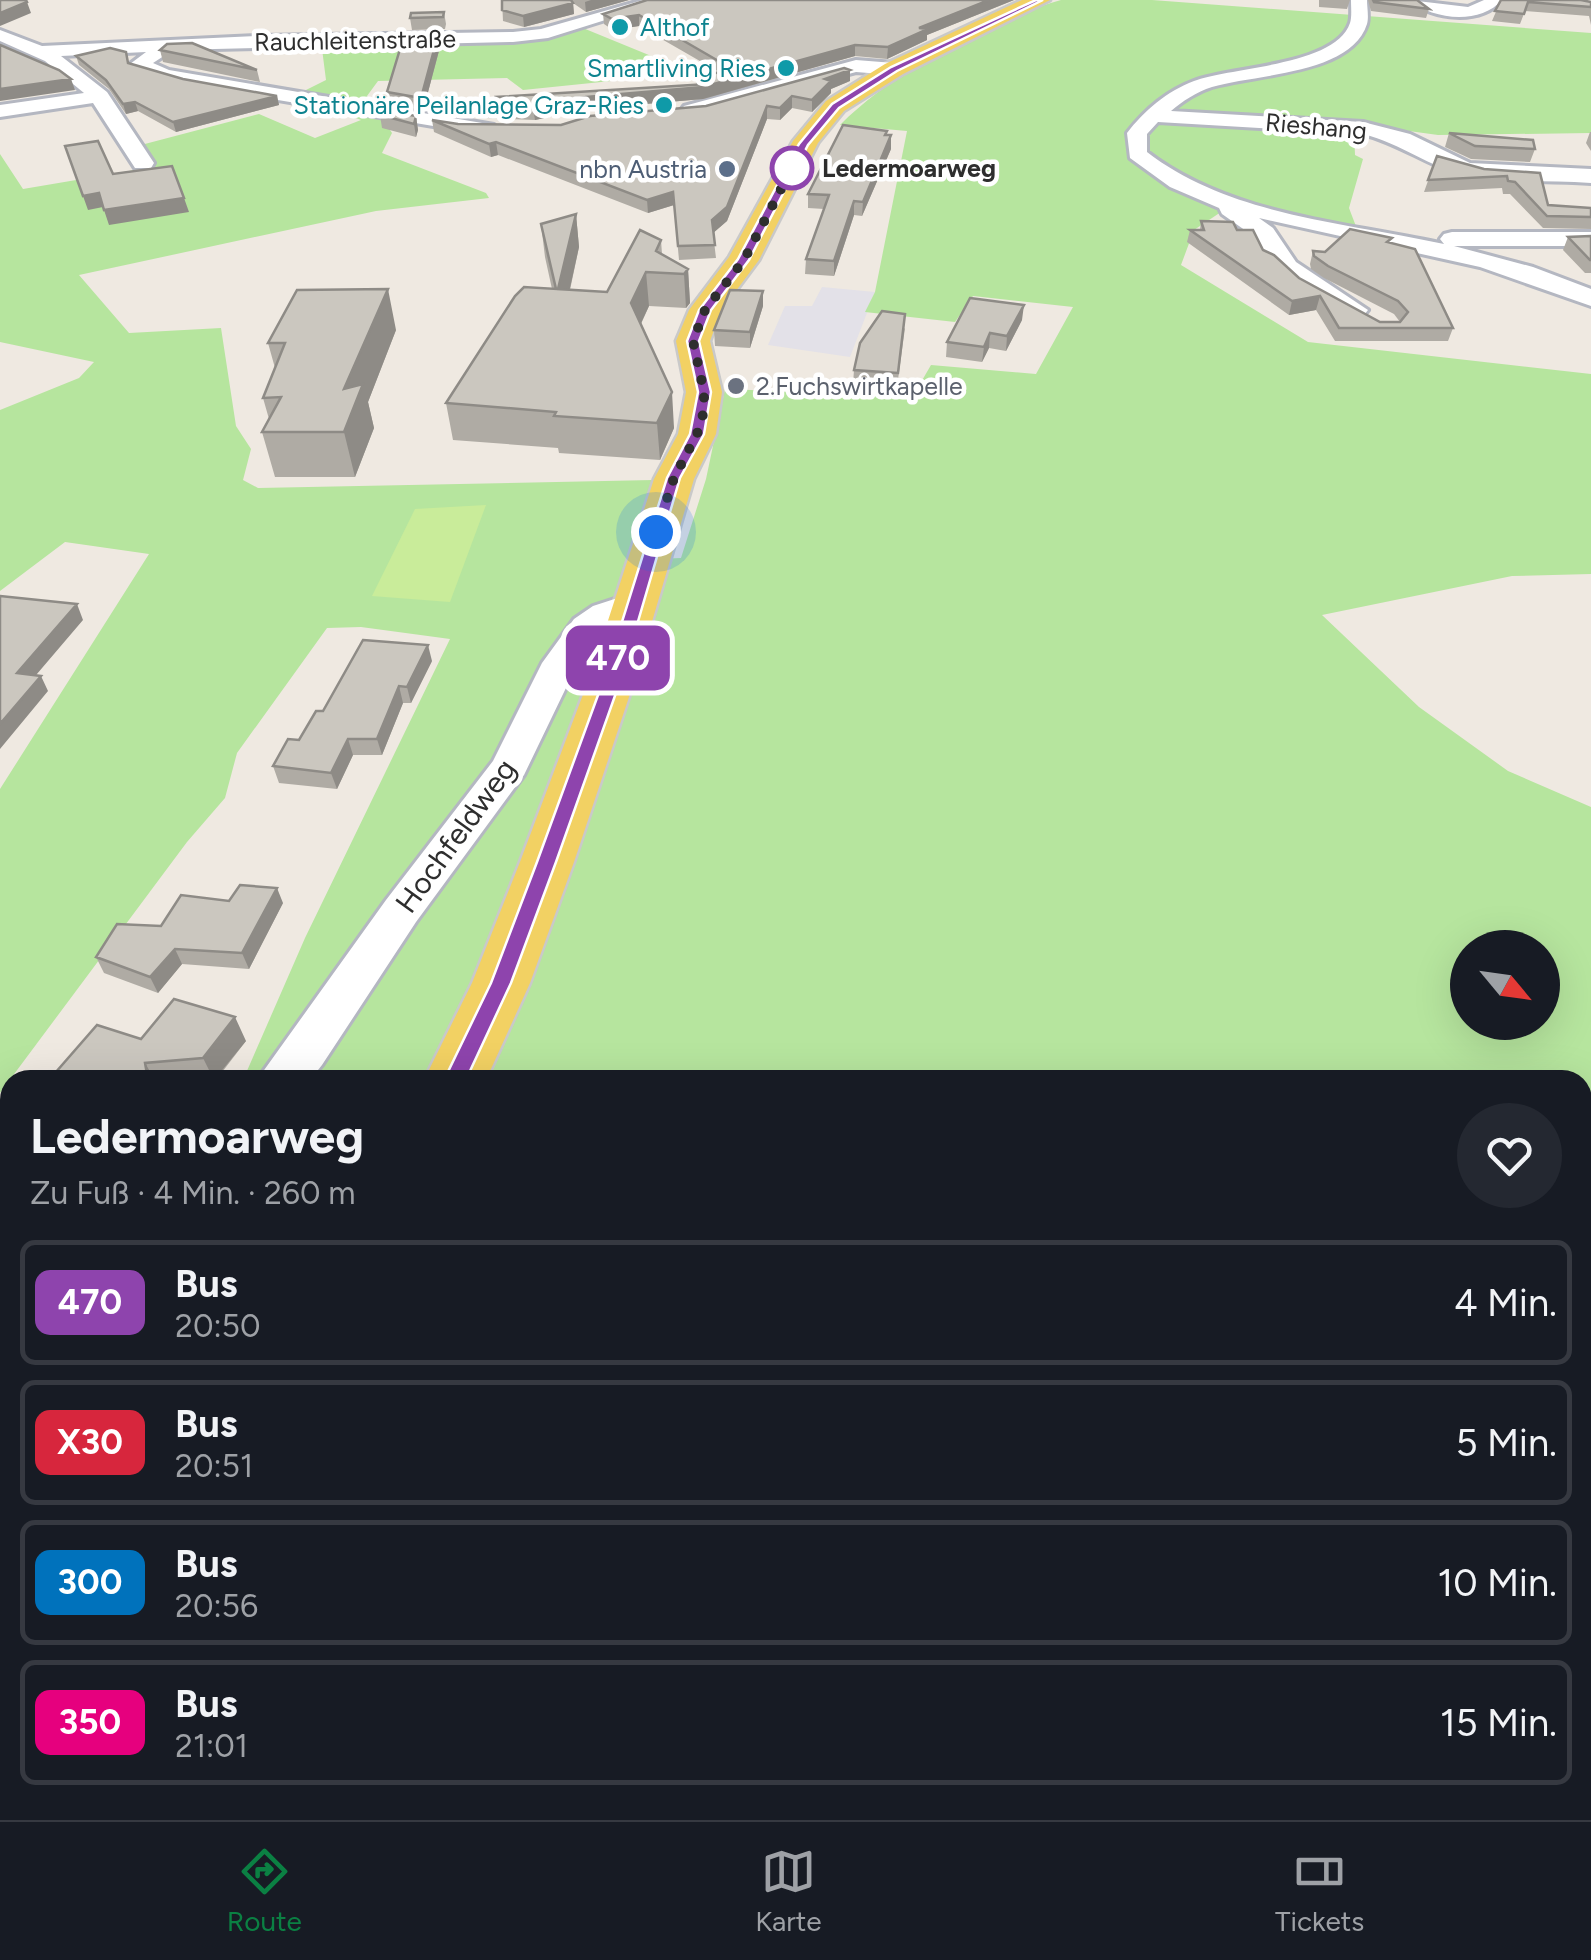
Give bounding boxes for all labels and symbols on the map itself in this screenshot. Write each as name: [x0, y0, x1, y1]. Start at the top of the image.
place label: Althof: [640, 12, 710, 42]
marker: Althof: [609, 16, 631, 38]
street label: Rauchleitenstraße: [254, 23, 456, 57]
place label: Smartliving Ries: [587, 53, 766, 83]
marker: Smartliving Ries: [775, 57, 797, 79]
place label: Stationäre Peilanlage Graz-Ries: [294, 90, 644, 120]
marker: Stationäre Peilanlage Graz-Ries: [653, 94, 675, 116]
street label: Rieshang: [1264, 107, 1368, 145]
marker: Ledermoarweg: [771, 147, 813, 189]
place label: Ledermoarweg: [822, 153, 996, 183]
place label: nbn Austria: [579, 154, 707, 184]
marker: nbn Austria: [716, 158, 738, 180]
place label: 2.Fuchswirtkapelle: [756, 371, 963, 401]
marker: 2.Fuchswirtkapelle: [725, 375, 747, 397]
your location: [631, 507, 681, 557]
line badge: 470: [560, 626, 676, 690]
street label: Hochfeldweg: [387, 751, 524, 920]
north arrow: [1450, 930, 1560, 1040]

